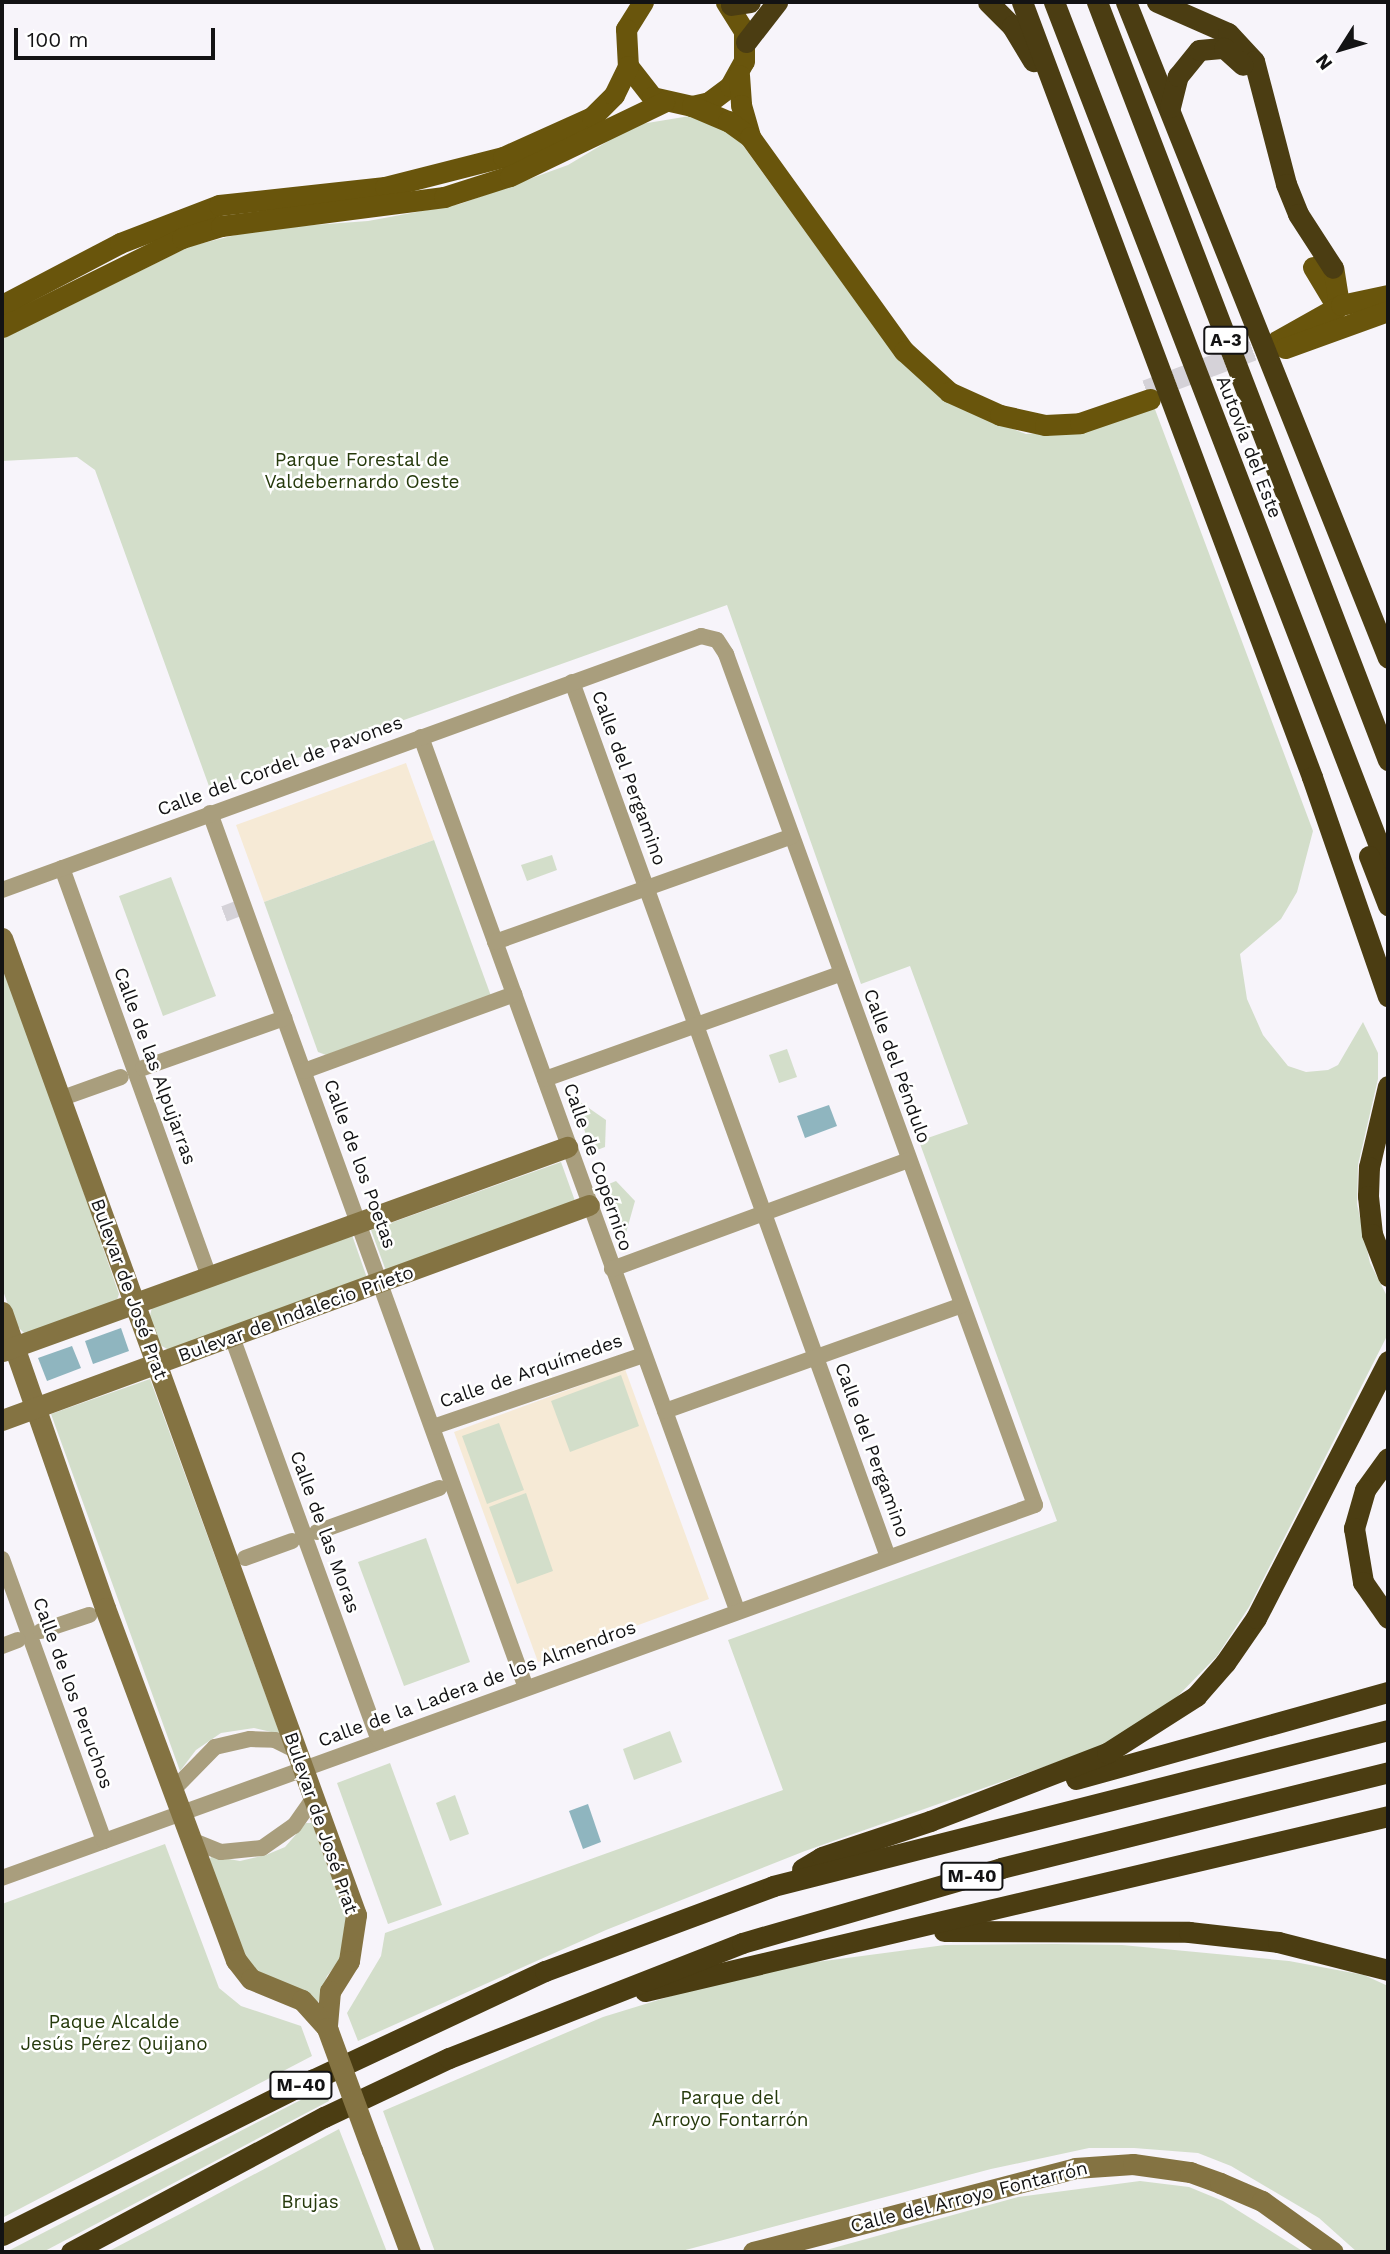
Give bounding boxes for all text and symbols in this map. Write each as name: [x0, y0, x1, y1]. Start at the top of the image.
scale bar: [18, 14, 219, 58]
north arrow: [1306, 14, 1376, 84]
text: 100 m: [27, 27, 89, 52]
text: N: [1310, 49, 1337, 74]
road number: A-3: [1203, 326, 1249, 354]
street label: Autovía del Este: [1211, 372, 1287, 522]
park label: Parque Forestal de Valdebernardo Oeste: [264, 449, 460, 493]
street label: Calle del Pergamino: [587, 687, 671, 869]
street label: Calle del Cordel de Pavones: [154, 711, 406, 821]
street label: Calle de las Alpujarras: [109, 964, 201, 1168]
street label: Calle del Péndulo: [858, 986, 936, 1146]
street label: Calle de los Poetas: [319, 1076, 401, 1252]
street label: Calle de Copérnico: [559, 1080, 637, 1254]
street label: Bulevar de José Prat: [86, 1195, 172, 1383]
street label: Bulevar de Indalecio Prieto: [175, 1261, 417, 1367]
street label: Calle de Arquímedes: [436, 1329, 626, 1413]
street label: Calle del Pergamino: [830, 1359, 914, 1541]
street label: Calle de las Moras: [285, 1448, 365, 1616]
street label: Calle de los Peruchos: [28, 1594, 118, 1792]
street label: Calle de la Ladera de los Almendros: [314, 1615, 640, 1753]
street label: Bulevar de José Prat: [279, 1729, 363, 1917]
road number: M-40: [939, 1862, 1005, 1890]
park label: Paque Alcalde Jesús Pérez Quijano: [20, 2011, 208, 2055]
road number: M-40: [268, 2070, 334, 2099]
park label: Parque del Arroyo Fontarrón: [651, 2087, 809, 2131]
street label: Calle del Arroyo Fontarrón: [847, 2156, 1091, 2238]
park label: Brujas: [281, 2191, 339, 2213]

